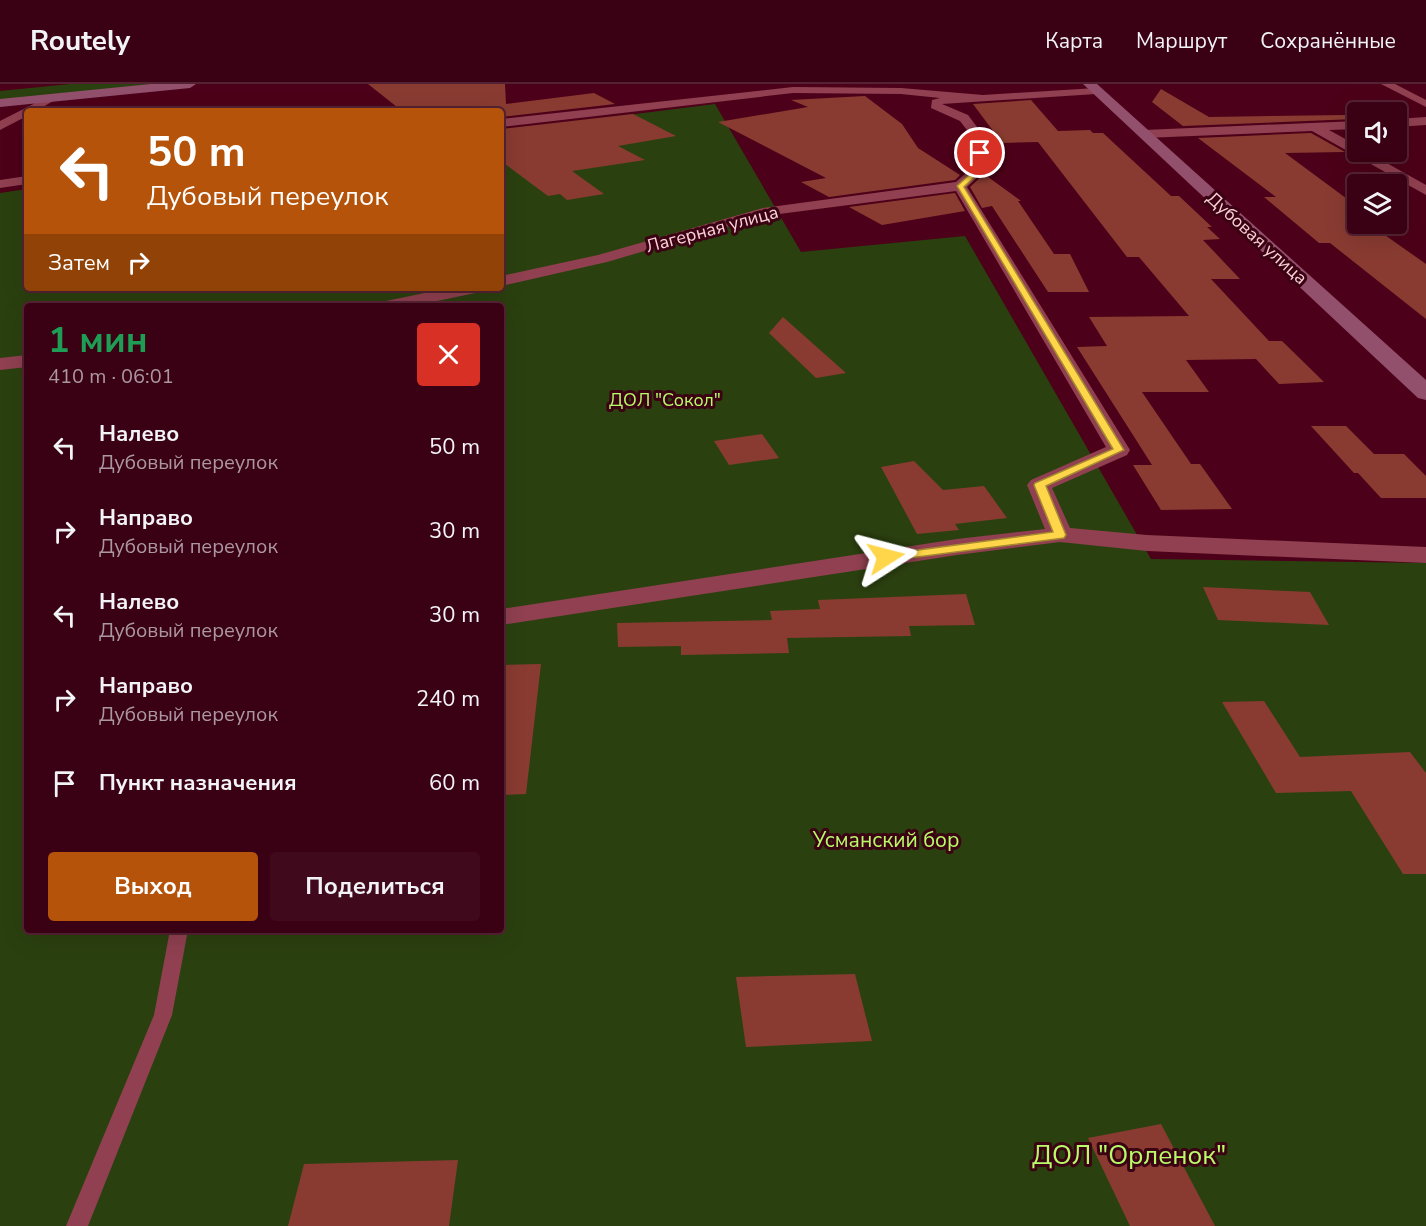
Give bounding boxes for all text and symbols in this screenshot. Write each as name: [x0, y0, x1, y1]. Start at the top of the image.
text: Routely: [30, 22, 130, 60]
text: Карта: [1045, 27, 1103, 55]
text: Маршрут: [1136, 27, 1227, 55]
text: Сохранённые: [1260, 27, 1396, 55]
map controls: [1347, 102, 1407, 234]
button: sound: [1347, 102, 1407, 162]
text: 50 m: [147, 124, 246, 181]
pin: [954, 127, 1005, 178]
icon: left: [48, 132, 126, 210]
icon: arrive: [963, 136, 996, 169]
button: layers: [1347, 174, 1407, 234]
text: Дубовый переулок: [147, 178, 389, 215]
street label: Дубовая улица: [1202, 186, 1312, 290]
street label: Лагерная улица: [643, 200, 781, 258]
icon: right: [122, 246, 155, 279]
text: Затем: [48, 248, 110, 278]
text: 1 мин: [48, 316, 148, 365]
button: close: [417, 323, 480, 386]
text: 410 m · 06:01: [48, 363, 174, 390]
park label: ДОЛ "Сокол": [609, 388, 721, 412]
text: Налево: [99, 419, 179, 449]
icon: left: [48, 431, 81, 464]
text: 50 m: [429, 432, 480, 462]
text: Дубовый переулок: [99, 449, 278, 476]
text: Направо: [99, 503, 193, 533]
icon: right: [48, 515, 81, 548]
text: 30 m: [429, 516, 480, 546]
position arrow: [854, 525, 918, 589]
text: Дубовый переулок: [99, 533, 278, 560]
text: Налево: [99, 587, 179, 617]
icon: left: [48, 599, 81, 632]
text: 30 m: [429, 600, 480, 630]
text: Дубовый переулок: [99, 617, 278, 644]
text: Направо: [99, 671, 193, 701]
icon: right: [48, 683, 81, 716]
text: 240 m: [416, 684, 480, 714]
text: Дубовый переулок: [99, 701, 278, 728]
icon: arrive: [48, 767, 81, 800]
text: Пункт назначения: [99, 768, 297, 798]
text: 60 m: [429, 768, 480, 798]
park label: Усманский бор: [812, 826, 959, 854]
button: Выход: [48, 852, 258, 921]
button: Поделиться: [270, 852, 480, 921]
park label: ДОЛ "Орленок": [1032, 1138, 1226, 1173]

